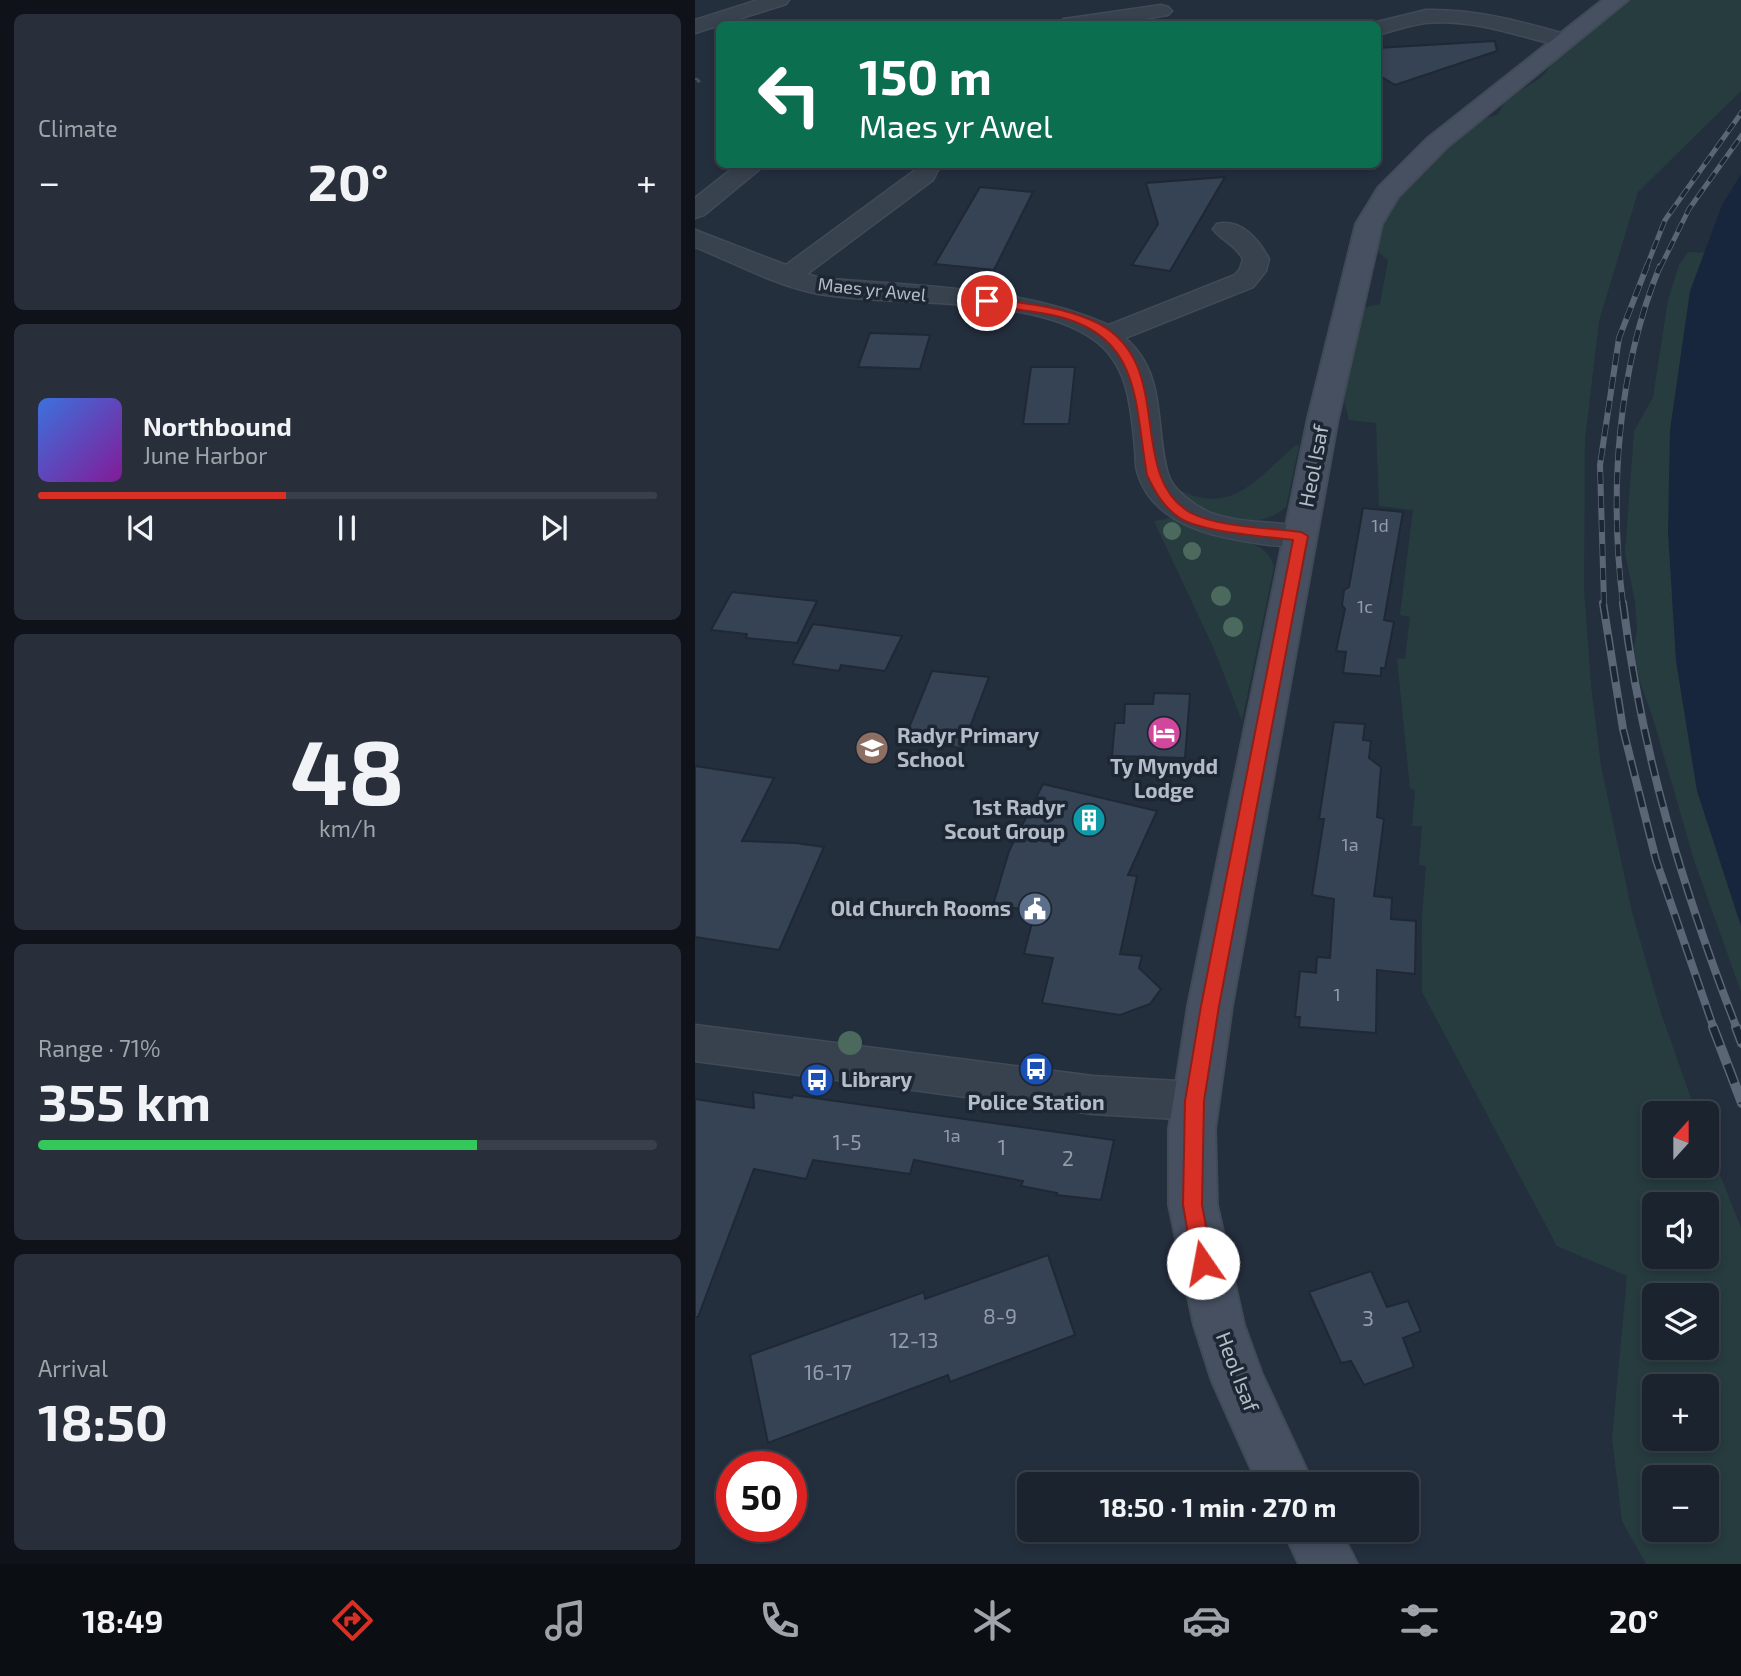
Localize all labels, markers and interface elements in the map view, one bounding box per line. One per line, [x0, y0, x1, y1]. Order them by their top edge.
text: 150 m [859, 46, 992, 105]
icon: left [744, 49, 835, 140]
text: Maes yr Awel [859, 106, 1052, 144]
text: Climate [38, 114, 118, 142]
text: 20° [308, 149, 389, 211]
text: − [38, 158, 60, 204]
text: + [636, 158, 657, 204]
pin [957, 271, 1017, 331]
street label: Maes yr Awel [817, 272, 928, 306]
icon: arrive [968, 282, 1006, 320]
text: Northbound [143, 410, 292, 441]
street label: Heol Isaf [1292, 421, 1333, 509]
text: June Harbor [143, 441, 267, 469]
icon: previous [122, 509, 160, 547]
icon: pause [328, 509, 366, 547]
icon: next [535, 509, 573, 547]
house number: 1d [1371, 514, 1389, 536]
house number: 1c [1357, 595, 1373, 617]
text: 48 [290, 714, 405, 823]
hotel icon: Ty Mynydd Lodge [1145, 714, 1183, 752]
place label: Radyr Primary School [897, 722, 1039, 771]
school or university icon: Radyr Primary School [853, 729, 891, 767]
place label: Ty Mynydd Lodge [1110, 753, 1218, 802]
place label: 1st Radyr Scout Group [944, 794, 1065, 843]
building icon: 1st Radyr Scout Group [1070, 801, 1108, 839]
text: km/h [319, 814, 376, 842]
house number: 1a [1341, 833, 1359, 855]
public building icon: Old Church Rooms [1016, 890, 1054, 928]
place label: Old Church Rooms [831, 895, 1011, 920]
house number: 1 [1333, 983, 1341, 1005]
text: Range · 71% [38, 1034, 160, 1062]
bus stop icon: Police Station [1017, 1050, 1055, 1088]
bus stop icon: Library [798, 1061, 836, 1099]
place label: Library [841, 1066, 912, 1092]
text: 355 km [38, 1069, 211, 1131]
place label: Police Station [967, 1089, 1105, 1114]
north arrow [1642, 1101, 1719, 1178]
map controls [1642, 1101, 1719, 1542]
house number: 1a [943, 1124, 961, 1146]
house number: 1-5 [832, 1129, 862, 1154]
house number: 1 [998, 1134, 1006, 1159]
house number: 2 [1062, 1145, 1074, 1170]
button: sound [1642, 1192, 1719, 1269]
position arrow [1166, 1226, 1240, 1300]
button: layers [1642, 1283, 1719, 1360]
house number: 8-9 [983, 1303, 1017, 1328]
house number: 3 [1362, 1305, 1374, 1330]
house number: 12-13 [890, 1327, 938, 1352]
street label: Heol Isaf [1212, 1328, 1265, 1416]
text: Arrival [38, 1354, 108, 1382]
house number: 16-17 [804, 1359, 852, 1384]
button: + [1642, 1374, 1719, 1451]
text: 18:50 [38, 1389, 168, 1451]
speed limit sign: 50 [716, 1451, 807, 1542]
button: − [1642, 1465, 1719, 1542]
text: 18:50 · 1 min · 270 m [1100, 1491, 1336, 1522]
icon: directions [328, 1596, 377, 1645]
icon: music [541, 1596, 590, 1645]
icon: phone [755, 1596, 804, 1645]
icon: climate [968, 1596, 1017, 1645]
icon: car [1182, 1596, 1231, 1645]
icon: filters [1395, 1596, 1444, 1645]
text: 18:49 [82, 1601, 163, 1639]
text: 20° [1609, 1601, 1659, 1639]

